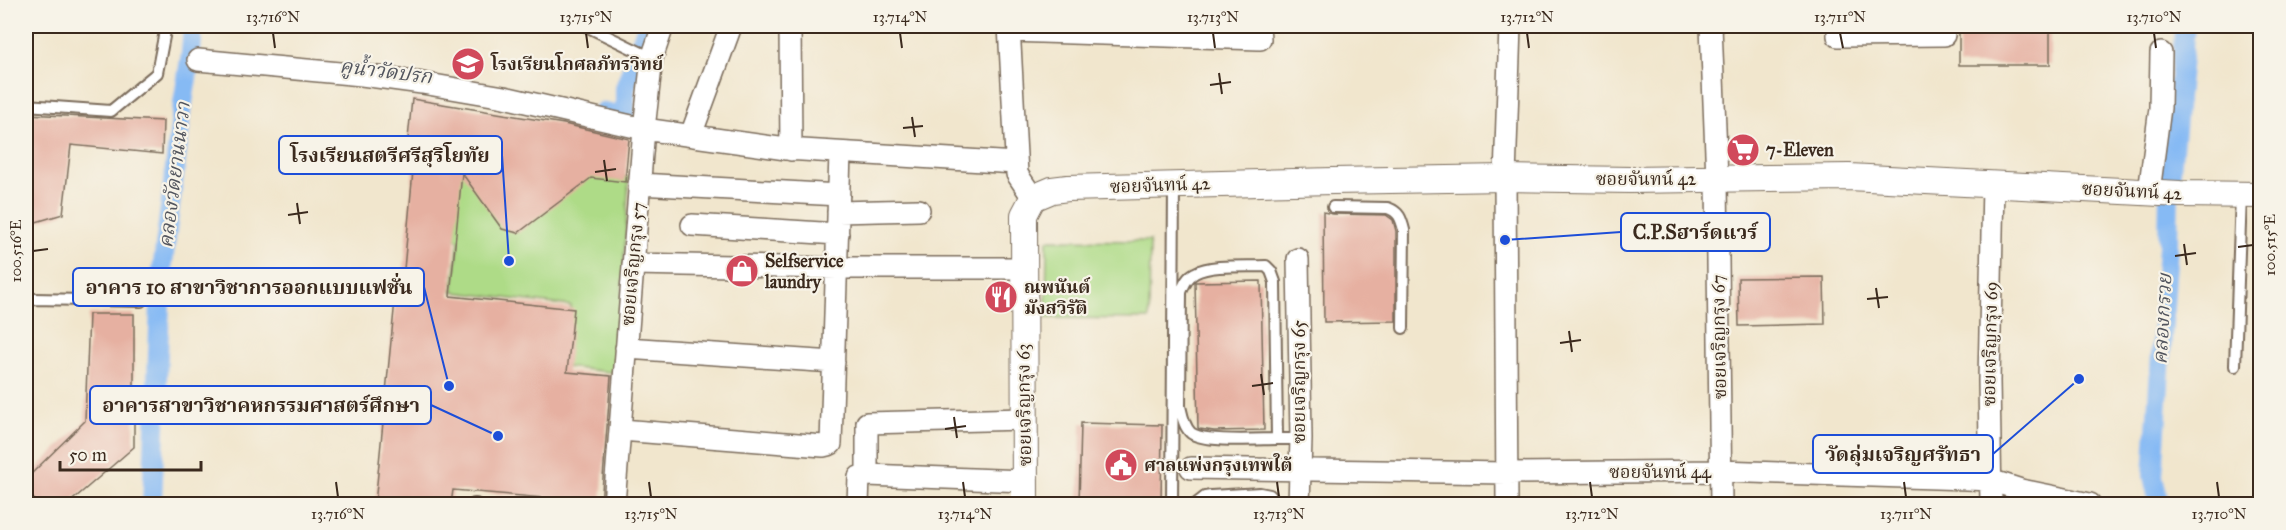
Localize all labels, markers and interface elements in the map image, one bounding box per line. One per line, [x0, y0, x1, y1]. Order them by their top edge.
text: 13.716°N [246, 8, 300, 26]
text: 13.715°N [559, 8, 613, 26]
text: 13.714°N [873, 8, 928, 26]
text: 13.713°N [1187, 8, 1239, 26]
text: 13.712°N [1500, 8, 1554, 26]
text: 13.711°N [1814, 8, 1866, 26]
text: 13.710°N [2127, 8, 2182, 26]
school or university icon: โรงเรียนโกศลภัทรวิทย์ [450, 46, 486, 82]
water label: คูน้ำวัดปรก [338, 50, 435, 90]
place label: โรงเรียนโกศลภัทรวิทย์ [490, 52, 664, 75]
water label: คลองวัดยานนาวา [153, 100, 195, 249]
supermarket icon: 7-Eleven [1725, 132, 1761, 168]
callout: โรงเรียนสตรีศรีสุริโยทัย [279, 136, 502, 174]
place label: 7-Eleven [1766, 139, 1834, 161]
text: โรงเรียนสตรีศรีสุริโยทัย [289, 142, 490, 168]
street label: ซอยจันทน์ 42 [1596, 168, 1696, 190]
street label: ซอยจันทน์ 42 [1109, 172, 1211, 198]
street label: ซอยจันทน์ 42 [2081, 177, 2183, 205]
street label: ซอยเจริญกรุง 57 [617, 201, 650, 327]
callout: C.P.Sฮาร์ดแวร์ [1621, 213, 1770, 251]
text: 100.515°E [2261, 214, 2279, 276]
text: 100.516°E [7, 219, 25, 282]
text: C.P.Sฮาร์ดแวร์ [1633, 220, 1759, 244]
place label: Selfservice laundry [764, 250, 844, 294]
shop icon: Selfservice laundry [724, 253, 760, 289]
callout: อาคาร 10 สาขาวิชาการออกแบบแฟชั่น [73, 268, 424, 306]
text: อาคาร 10 สาขาวิชาการออกแบบแฟชั่น [85, 272, 413, 299]
water label: คลองกรวย [2148, 272, 2176, 365]
street label: ซอยเจริญกรุง 67 [1707, 274, 1732, 400]
place label: ณพนันต์ มังสวิรัติ [1024, 276, 1091, 319]
restaurant icon: ณพนันต์ มังสวิรัติ [983, 279, 1019, 315]
street label: ซอยเจริญกรุง 69 [1978, 281, 2003, 407]
street label: ซอยเจริญกรุง 65 [1288, 320, 1311, 444]
street label: ซอยเจริญกรุง 63 [1012, 344, 1037, 466]
callout: อาคารสาขาวิชาคหกรรมศาสตร์ศึกษา [90, 386, 431, 424]
text: อาคารสาขาวิชาคหกรรมศาสตร์ศึกษา [102, 393, 420, 417]
scale bar [60, 434, 201, 472]
callout: วัดลุ่มเจริญศรัทธา [1813, 435, 1993, 473]
text: วัดลุ่มเจริญศรัทธา [1825, 442, 1981, 467]
text: 50 m [69, 444, 107, 466]
public building icon: ศาลแพ่งกรุงเทพใต้ [1103, 447, 1139, 483]
place label: ศาลแพ่งกรุงเทพใต้ [1144, 453, 1292, 477]
street label: ซอยจันทน์ 44 [1609, 461, 1712, 483]
text: 13.716°N [311, 505, 365, 523]
text: 13.715°N [624, 505, 678, 523]
text: 13.714°N [938, 505, 993, 523]
text: 13.713°N [1253, 505, 1305, 523]
text: 13.712°N [1565, 505, 1619, 523]
text: 13.711°N [1880, 505, 1932, 523]
text: 13.710°N [2192, 505, 2247, 523]

